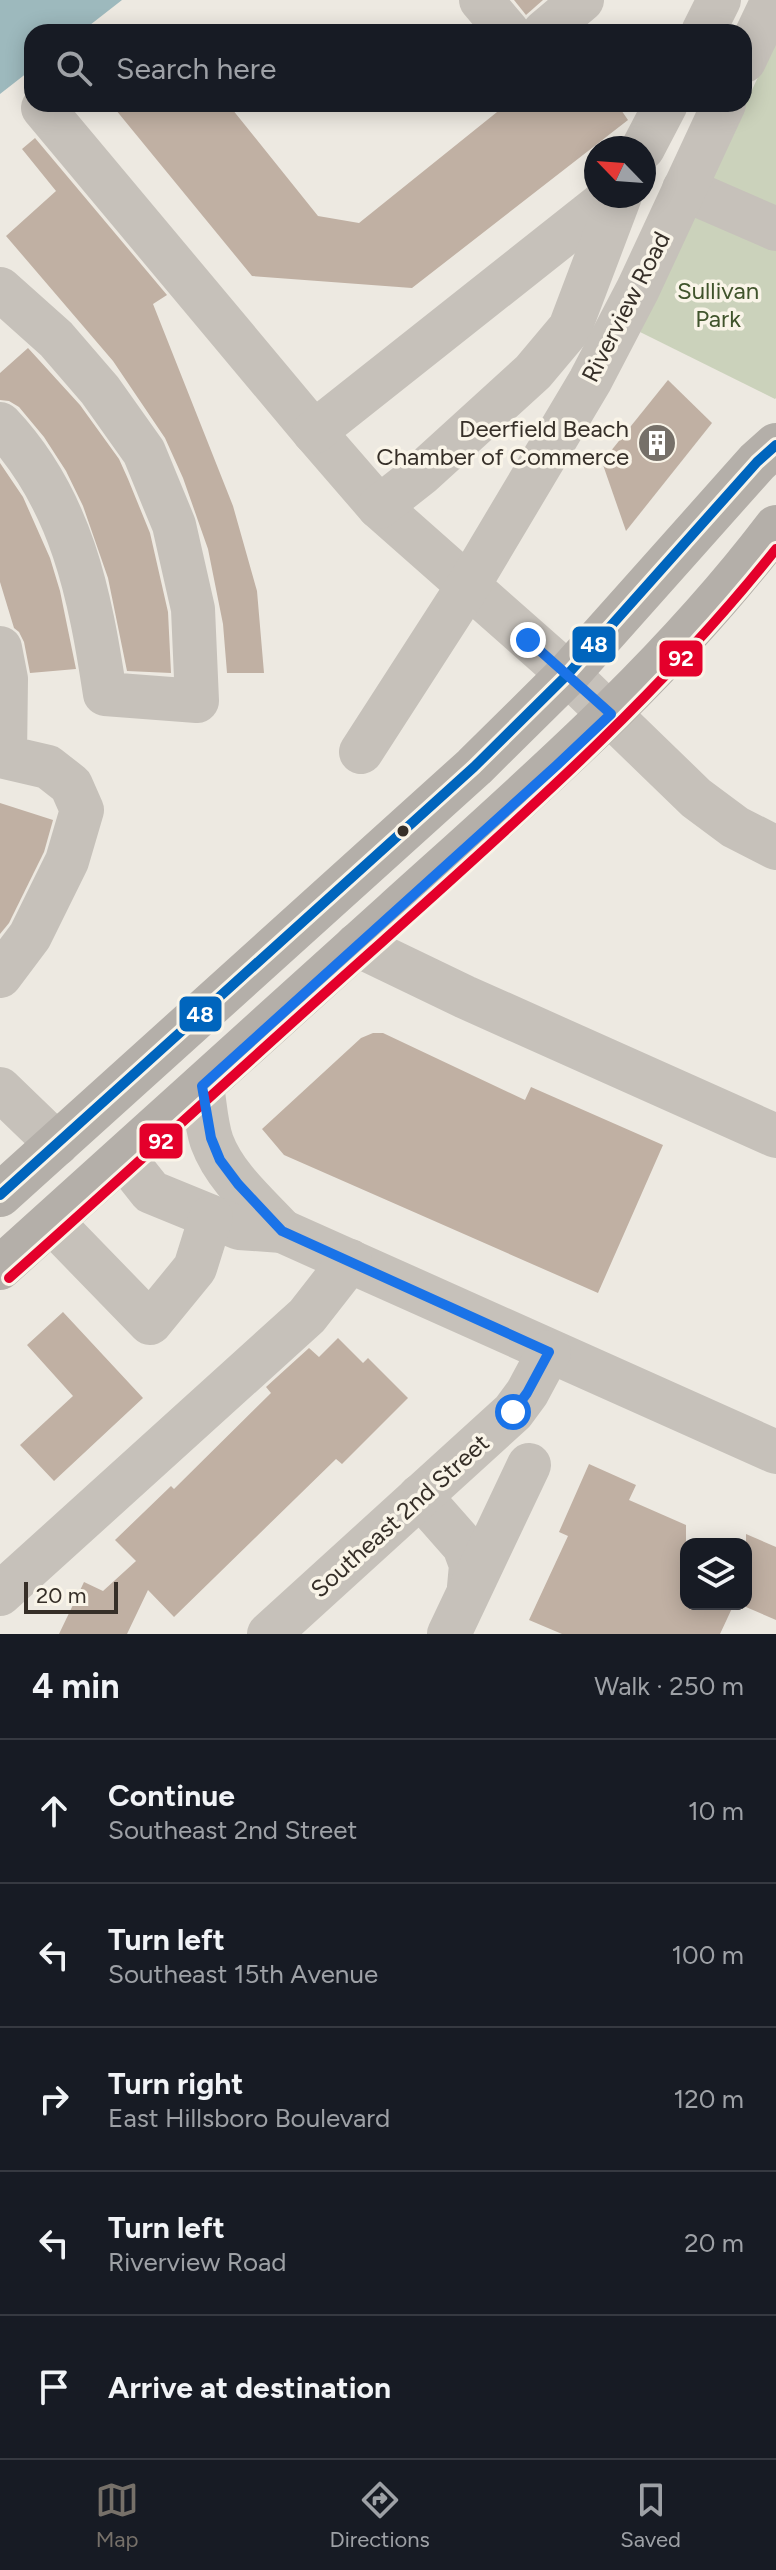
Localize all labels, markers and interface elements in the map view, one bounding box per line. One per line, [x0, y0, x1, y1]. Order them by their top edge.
search box [24, 24, 752, 112]
icon: search [52, 46, 96, 90]
text: Search here [116, 50, 276, 87]
north arrow [584, 136, 656, 208]
street label: Riverview Road [575, 227, 676, 387]
park label: Sullivan Park [677, 276, 759, 333]
place label: Deerfield Beach Chamber of Commerce [376, 414, 629, 471]
building icon: Deerfield Beach Chamber of Commerce [636, 422, 678, 464]
route end [510, 622, 546, 658]
line badge: 48 [571, 625, 617, 664]
text: 48 [580, 631, 608, 658]
line badge: 92 [658, 639, 704, 678]
text: 92 [668, 645, 694, 672]
unlabelled marker [395, 823, 411, 839]
line badge: 48 [178, 995, 223, 1033]
text: 48 [186, 1001, 214, 1028]
line badge: 92 [138, 1122, 184, 1160]
text: 92 [148, 1128, 174, 1155]
route start [495, 1394, 531, 1430]
street label: Southeast 2nd Street [304, 1428, 495, 1603]
map controls [680, 1538, 752, 1610]
button: layers [680, 1538, 752, 1610]
scale bar [24, 1578, 118, 1614]
text: 20 m [36, 1582, 87, 1609]
text: 4 min [32, 1666, 119, 1707]
text: Walk · 250 m [594, 1670, 744, 1702]
text: Continue [108, 1777, 235, 1814]
icon: ahead [32, 1789, 76, 1833]
text: 10 m [688, 1795, 744, 1827]
text: Southeast 2nd Street [108, 1814, 357, 1846]
text: Turn left [108, 1921, 225, 1958]
icon: left [32, 1933, 76, 1977]
text: 100 m [671, 1939, 744, 1971]
text: Southeast 15th Avenue [108, 1958, 378, 1990]
text: Turn right [108, 2065, 243, 2102]
icon: right [32, 2077, 76, 2121]
text: 120 m [674, 2083, 744, 2115]
text: East Hillsboro Boulevard [108, 2102, 390, 2134]
text: Turn left [108, 2209, 225, 2246]
icon: left [32, 2221, 76, 2265]
text: 20 m [684, 2227, 744, 2259]
text: Riverview Road [108, 2246, 287, 2278]
icon: arrive [32, 2365, 76, 2409]
text: Arrive at destination [108, 2369, 391, 2406]
tab: Map [95, 2478, 139, 2553]
tab: Directions [330, 2478, 430, 2553]
tab: Saved [620, 2478, 681, 2553]

